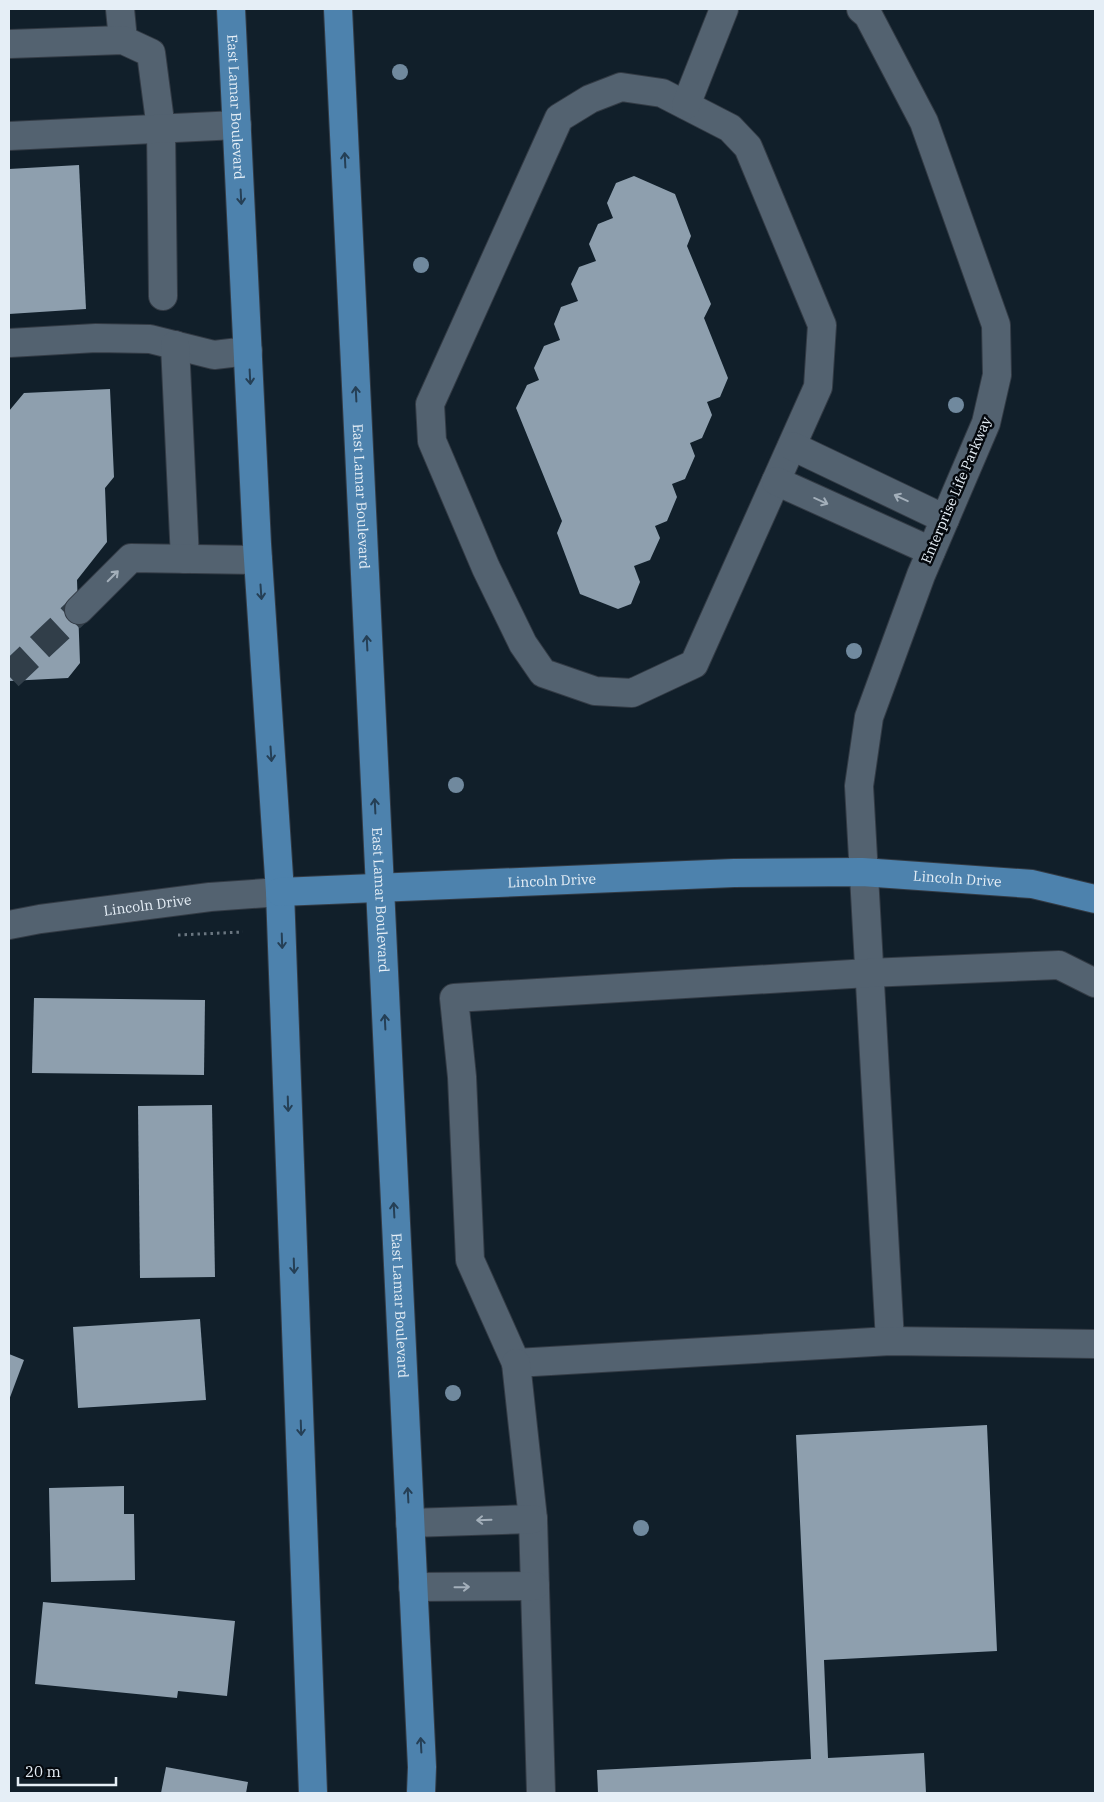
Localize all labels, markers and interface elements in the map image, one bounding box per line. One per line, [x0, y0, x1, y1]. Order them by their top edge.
street label: East Lamar Boulevard [223, 34, 248, 180]
one-way arrow [340, 153, 349, 169]
one-way arrow [236, 189, 245, 205]
one-way arrow [245, 369, 254, 385]
one-way arrow [351, 386, 360, 402]
street label: Enterprise Life Parkway [917, 413, 995, 566]
street label: East Lamar Boulevard [349, 423, 374, 570]
one-way arrow [894, 493, 909, 502]
one-way arrow [813, 497, 828, 507]
one-way arrow [107, 569, 119, 582]
one-way arrow [256, 584, 265, 600]
one-way arrow [363, 636, 372, 652]
one-way arrow [266, 746, 276, 762]
one-way arrow [370, 798, 380, 814]
street label: East Lamar Boulevard [368, 827, 393, 974]
street label: Lincoln Drive [913, 867, 1002, 891]
street label: Lincoln Drive [507, 870, 596, 891]
street label: Lincoln Drive [102, 890, 193, 920]
one-way arrow [277, 932, 287, 949]
one-way arrow [381, 1014, 390, 1030]
one-way arrow [284, 1095, 293, 1111]
one-way arrow [390, 1202, 399, 1218]
street label: East Lamar Boulevard [387, 1232, 412, 1379]
one-way arrow [290, 1258, 299, 1274]
one-way arrow [296, 1420, 305, 1436]
one-way arrow [404, 1487, 413, 1503]
one-way arrow [477, 1516, 493, 1525]
one-way arrow [453, 1582, 469, 1591]
one-way arrow [416, 1737, 425, 1753]
scale bar [18, 1754, 115, 1786]
text: 20 m [25, 1762, 61, 1781]

